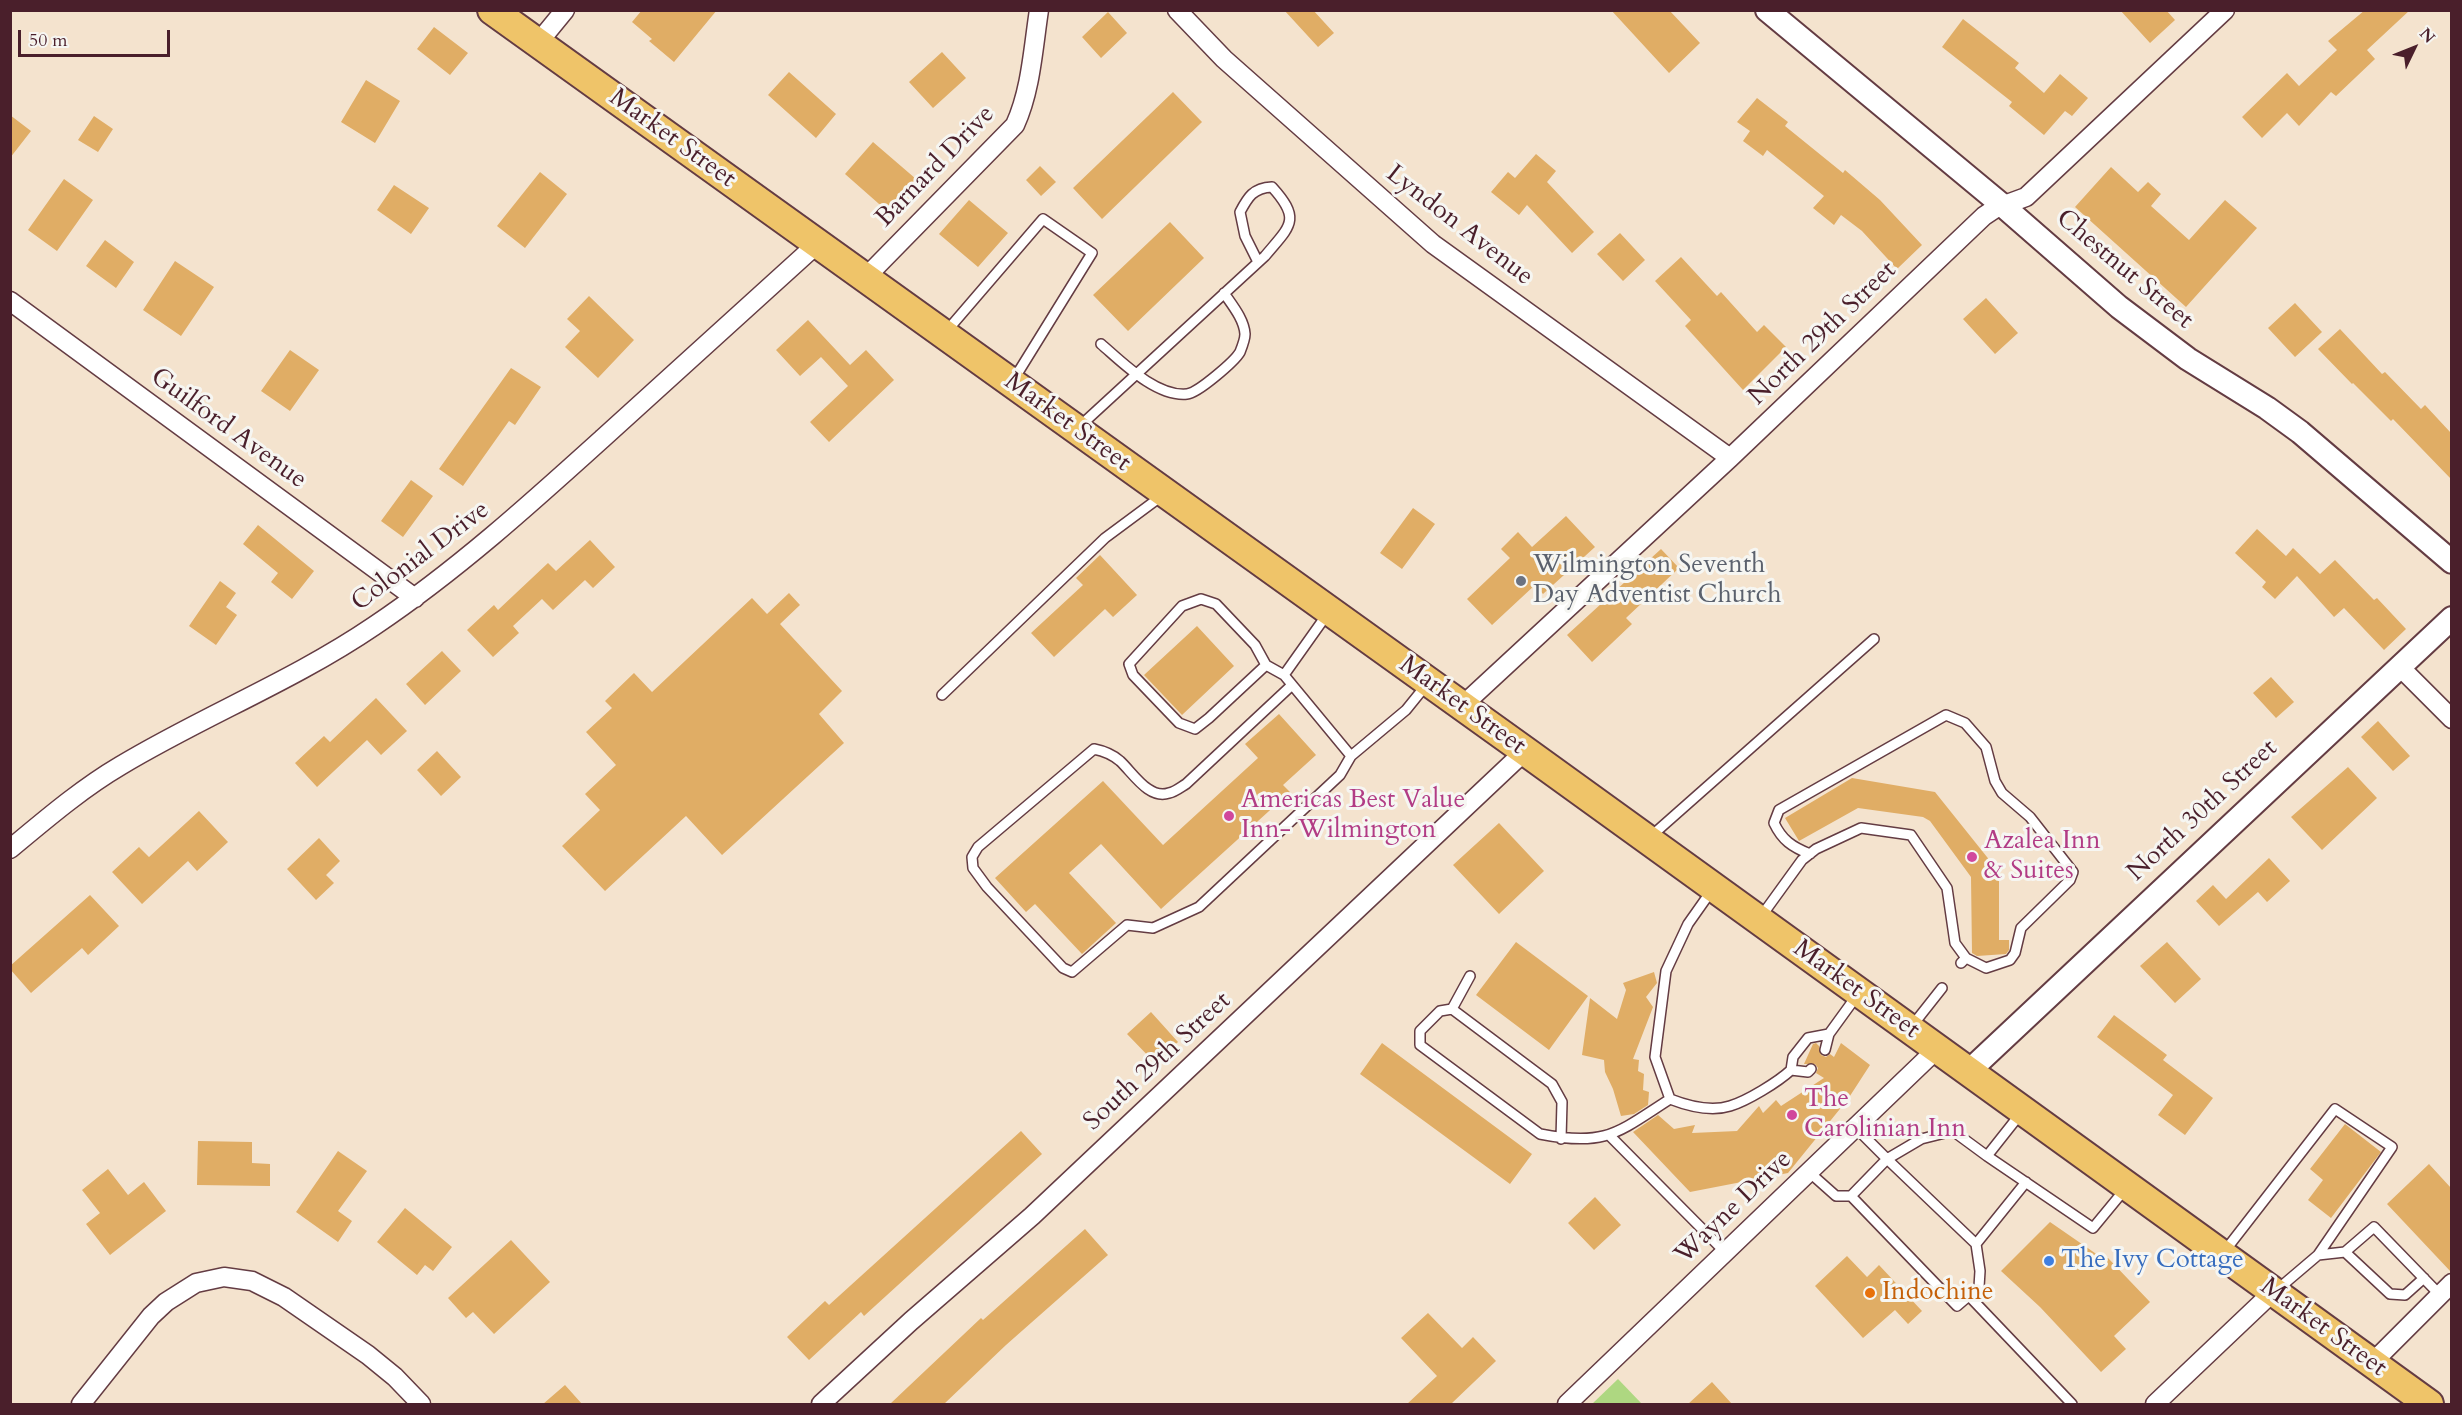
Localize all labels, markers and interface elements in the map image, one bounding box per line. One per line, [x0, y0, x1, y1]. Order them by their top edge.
scale bar [21, 18, 172, 56]
north arrow [2384, 18, 2444, 78]
text: N [2414, 23, 2440, 48]
text: 50 m [29, 28, 68, 53]
street label: Market Street [603, 83, 741, 195]
street label: Barnard Drive [870, 99, 1002, 235]
street label: Lyndon Avenue [1379, 159, 1539, 293]
street label: Chestnut Street [2049, 204, 2199, 336]
street label: North 29th Street [1742, 255, 1904, 413]
street label: Guilford Avenue [144, 362, 312, 496]
street label: Market Street [998, 367, 1136, 479]
street label: Colonial Drive [346, 495, 496, 619]
place label: Wilmington Seventh Day Adventist Church [1533, 550, 1782, 612]
marker: Wilmington Seventh Day Adventist Church [1514, 574, 1528, 588]
street label: Market Street [1393, 650, 1531, 762]
street label: North 30th Street [2121, 733, 2285, 889]
place label: Americas Best Value Inn- Wilmington [1241, 785, 1465, 846]
marker: Americas Best Value Inn- Wilmington [1222, 809, 1236, 823]
place label: Azalea Inn & Suites [1984, 826, 2100, 888]
marker: Azalea Inn & Suites [1965, 850, 1979, 864]
street label: Market Street [1787, 934, 1925, 1046]
street label: South 29th Street [1078, 986, 1238, 1138]
place label: The Carolinian Inn [1804, 1084, 1966, 1146]
marker: The Carolinian Inn [1785, 1108, 1799, 1122]
street label: Wayne Drive [1669, 1145, 1799, 1271]
place label: The Ivy Cottage [2061, 1245, 2244, 1277]
marker: The Ivy Cottage [2042, 1254, 2056, 1268]
street label: Market Street [2254, 1272, 2392, 1384]
place label: Indochine [1882, 1277, 1994, 1309]
marker: Indochine [1863, 1286, 1877, 1300]

